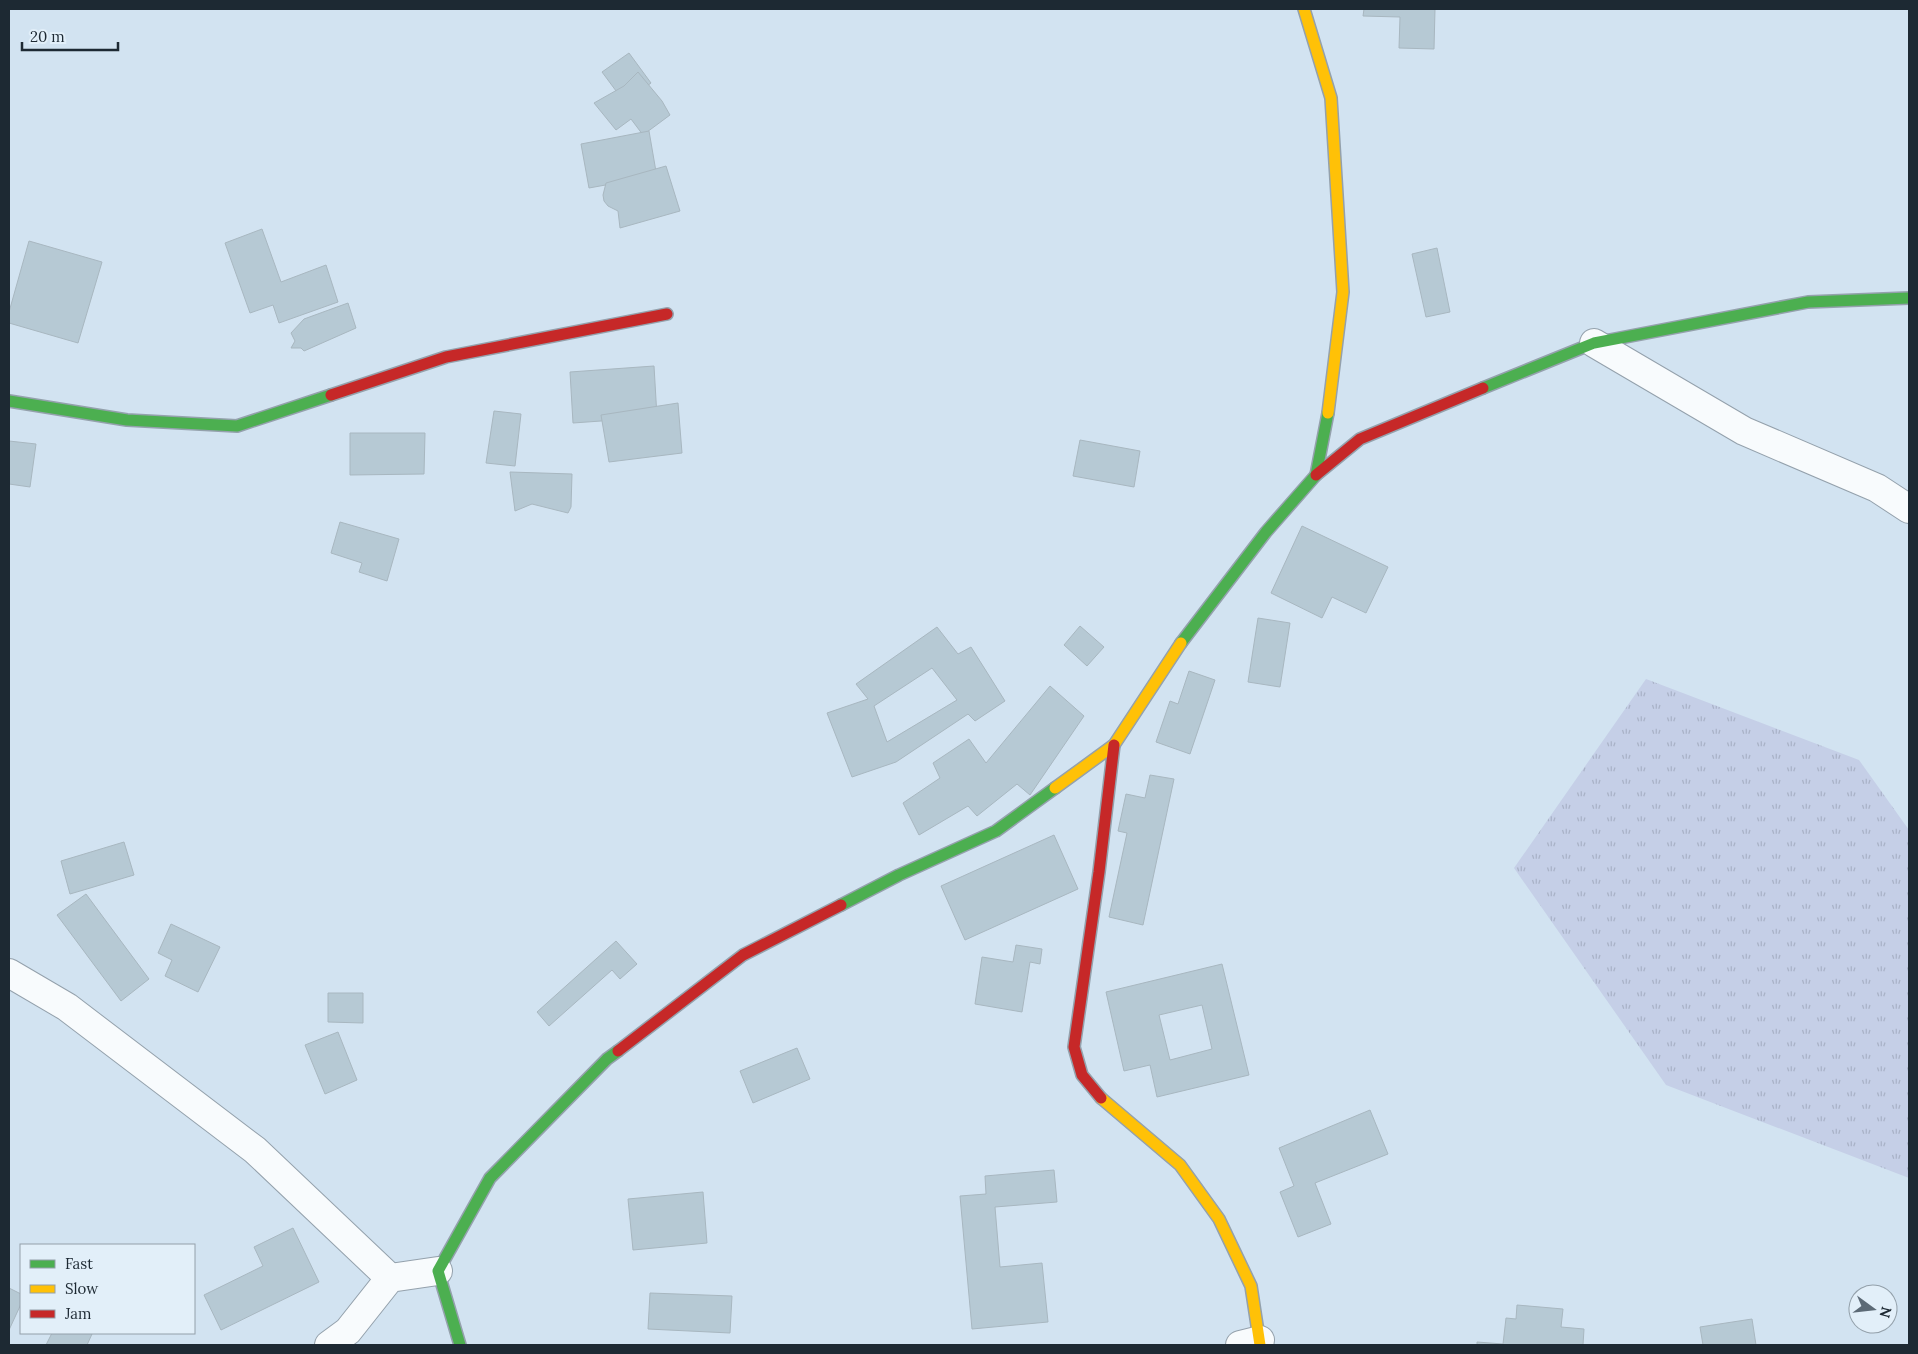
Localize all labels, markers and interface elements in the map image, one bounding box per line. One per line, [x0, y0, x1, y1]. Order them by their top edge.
scale bar [22, 20, 119, 52]
text: 20 m [30, 27, 65, 46]
legend [20, 1244, 195, 1334]
text: Fast [65, 1254, 93, 1273]
text: Slow [65, 1279, 98, 1298]
north arrow [1848, 1284, 1898, 1334]
text: Jam [64, 1304, 92, 1323]
text: N [1875, 1305, 1896, 1320]

